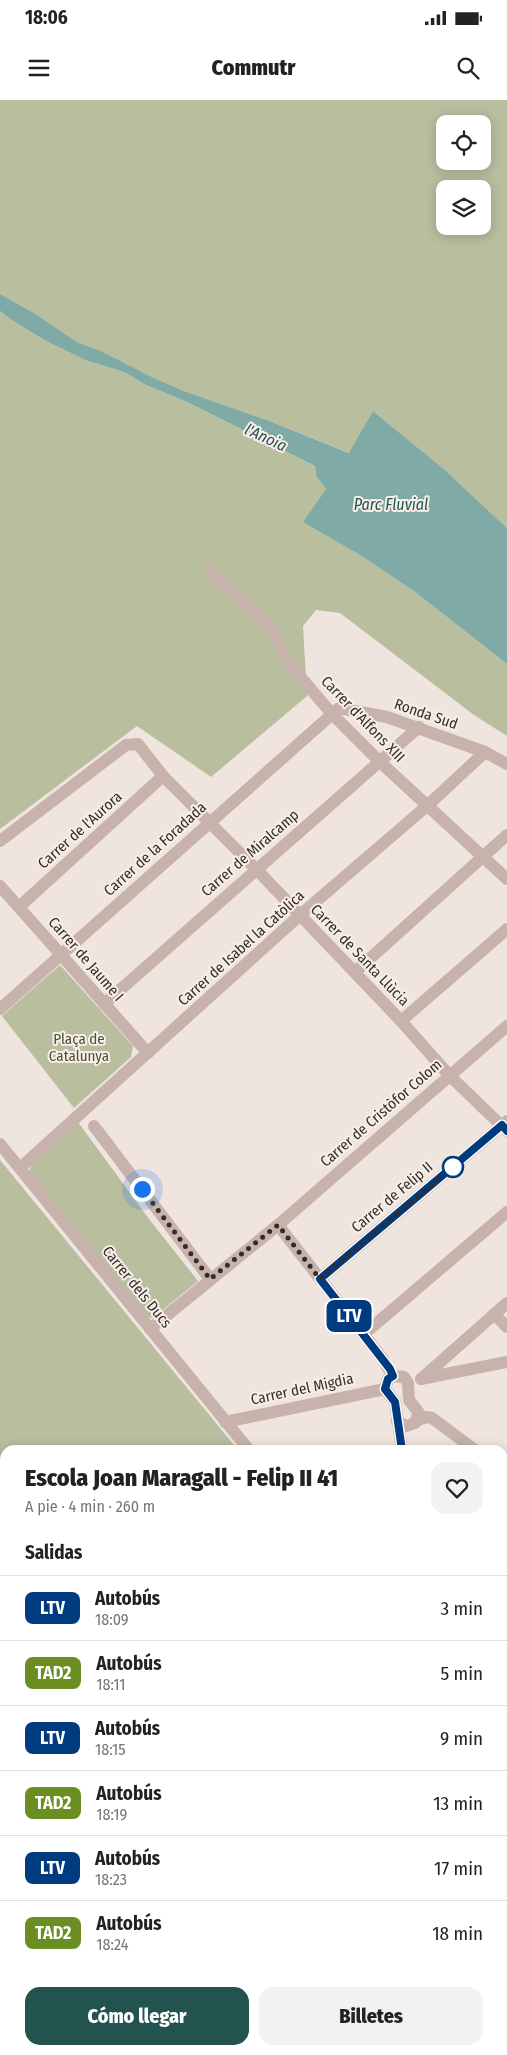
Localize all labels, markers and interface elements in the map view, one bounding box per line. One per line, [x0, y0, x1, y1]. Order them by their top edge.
text: 18:06 [25, 6, 68, 29]
icon: menu [25, 54, 53, 82]
text: Commutr [212, 54, 295, 81]
icon: search [454, 54, 482, 82]
map controls [436, 115, 491, 235]
button: locate [436, 115, 491, 170]
button: layers [436, 180, 491, 235]
water label: l'Anoia [242, 420, 290, 455]
water label: Parc Fluvial [354, 495, 428, 514]
street label: Carrer d'Alfons XIII [317, 672, 409, 766]
street label: Ronda Sud [392, 695, 460, 733]
street label: Carrer de l'Aurora [34, 788, 126, 872]
street label: Carrer de la Foradada [100, 798, 210, 900]
street label: Carrer de Miralcamp [198, 806, 303, 900]
street label: Carrer de Isabel la Catòlica [174, 886, 308, 1010]
street label: Carrer de Santa Llùcia [307, 900, 413, 1010]
street label: Carrer de Jaume I [45, 913, 127, 1005]
park label: Plaça de Catalunya [49, 1030, 109, 1065]
street label: Carrer de Cristòfor Colom [317, 1055, 445, 1171]
unlabelled marker [442, 1156, 464, 1178]
street label: Carrer de Felip II [348, 1158, 436, 1236]
your location [130, 1177, 155, 1202]
street label: Carrer dels Ducs [99, 1243, 175, 1331]
line badge: LTV [320, 1300, 378, 1332]
text: LTV [337, 1305, 361, 1327]
street label: Carrer del Migdia [249, 1369, 355, 1409]
button: heart [431, 1462, 483, 1514]
text: Escola Joan Maragall - Felip II 41 [25, 1464, 338, 1492]
text: A pie · 4 min · 260 m [25, 1497, 155, 1516]
text: Salidas [25, 1541, 82, 1564]
text: Autobús [95, 1587, 160, 1610]
text: LTV [40, 1597, 65, 1619]
text: 3 min [441, 1597, 483, 1620]
text: 18:09 [95, 1610, 129, 1629]
text: Autobús [96, 1652, 161, 1675]
text: TAD2 [35, 1662, 71, 1684]
text: 5 min [440, 1662, 483, 1685]
text: 18:11 [96, 1675, 126, 1694]
text: Autobús [95, 1717, 160, 1740]
text: LTV [40, 1727, 65, 1749]
text: 9 min [440, 1727, 483, 1750]
text: 18:15 [95, 1740, 126, 1759]
text: Autobús [96, 1782, 161, 1805]
text: TAD2 [35, 1792, 71, 1814]
text: 13 min [433, 1792, 483, 1815]
text: 18:19 [96, 1805, 127, 1824]
text: Autobús [95, 1847, 160, 1870]
text: LTV [40, 1857, 65, 1879]
text: 17 min [434, 1857, 483, 1880]
text: 18:23 [95, 1870, 127, 1889]
text: Autobús [96, 1912, 161, 1935]
text: TAD2 [35, 1922, 71, 1944]
text: 18 min [432, 1922, 483, 1945]
text: 18:24 [96, 1935, 128, 1954]
button: Cómo llegar [25, 1987, 249, 2045]
button: Billetes [259, 1987, 483, 2045]

